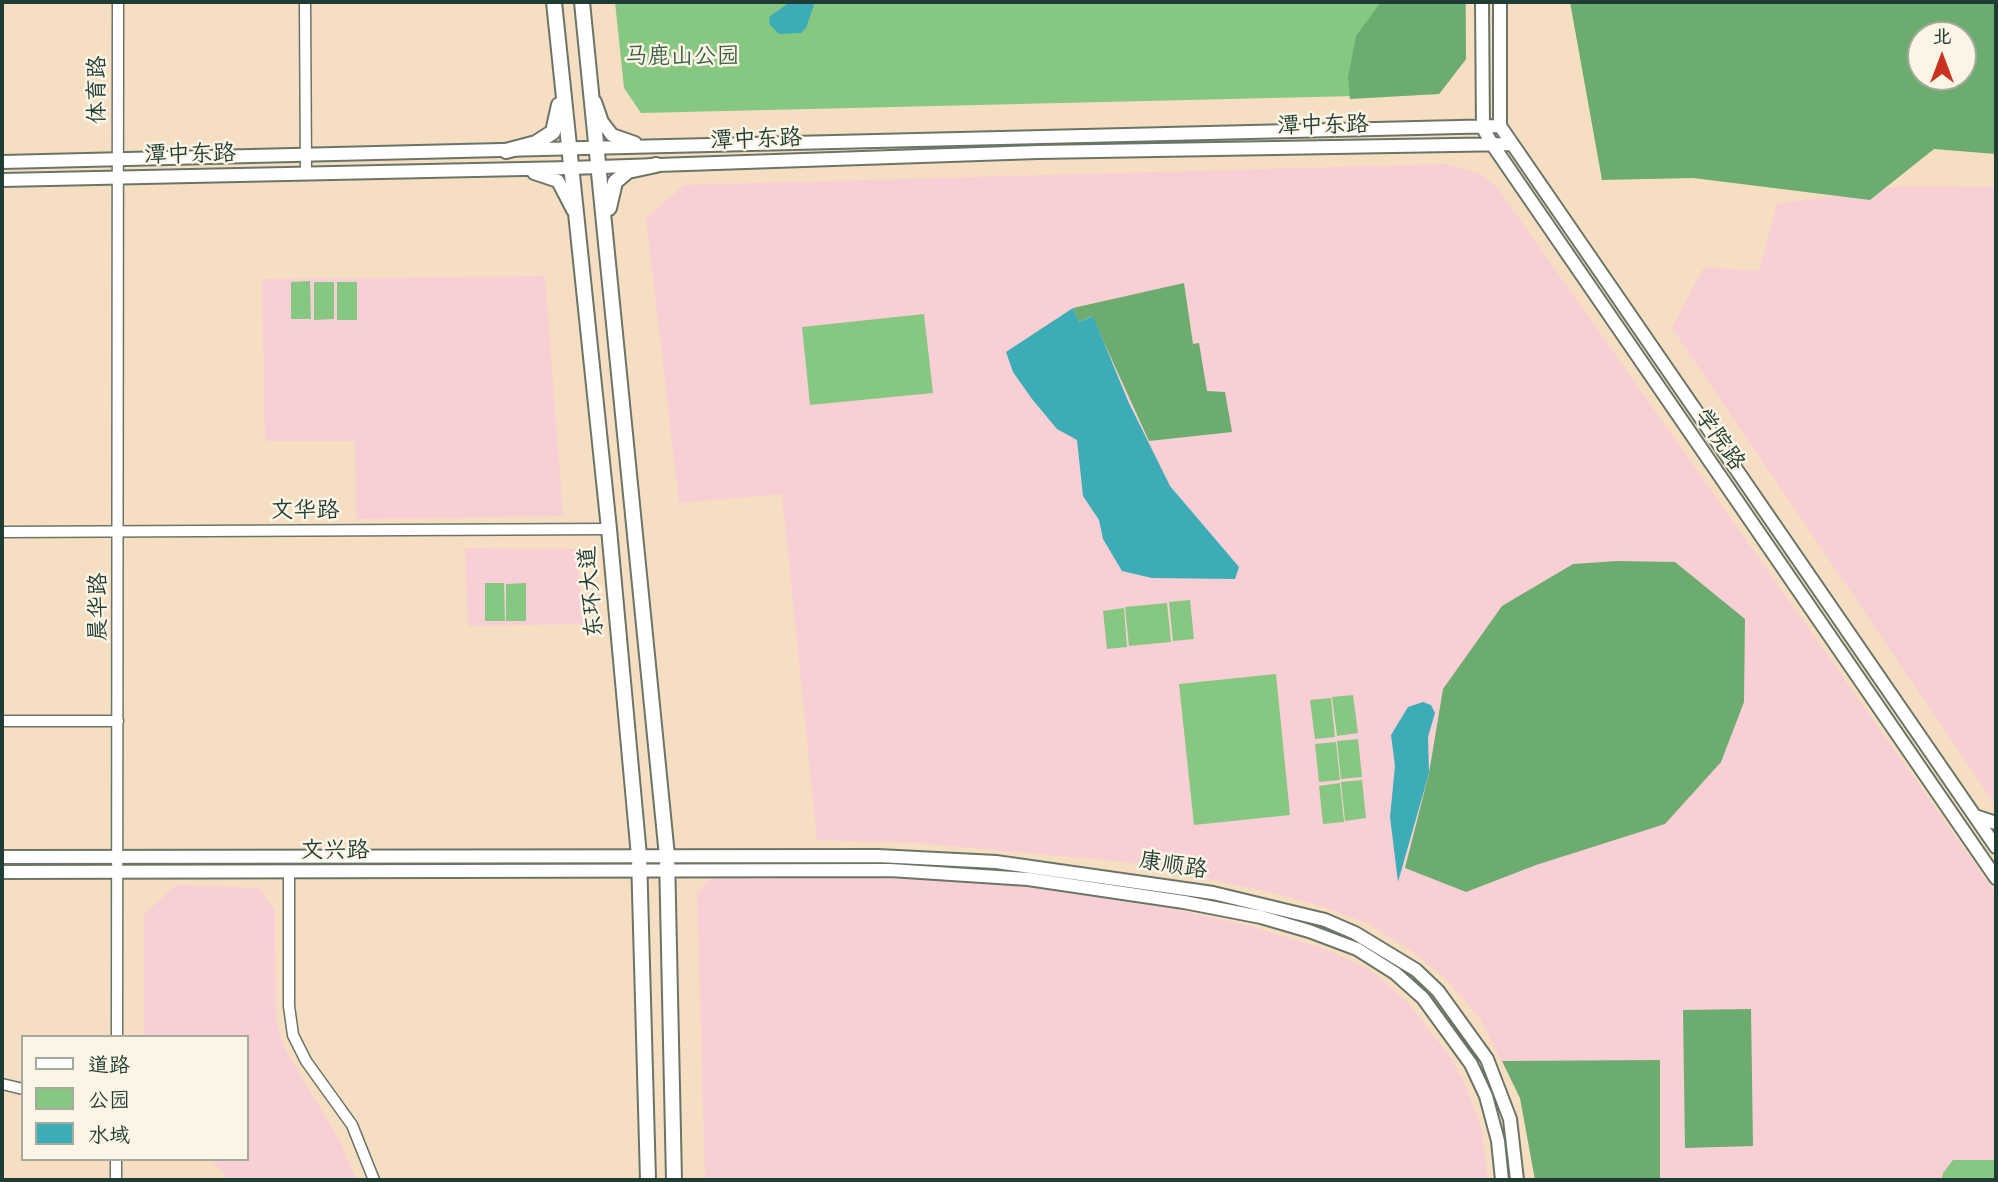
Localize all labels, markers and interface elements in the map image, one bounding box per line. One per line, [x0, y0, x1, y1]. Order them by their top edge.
north arrow [1907, 21, 1977, 91]
text: 北 [1932, 25, 1952, 48]
park label: 马鹿山公园 [625, 43, 739, 71]
street label: 体育路 [84, 56, 112, 124]
street label: 潭中东路 [1277, 111, 1369, 141]
street label: 潭中东路 [710, 125, 802, 155]
street label: 潭中东路 [144, 140, 236, 170]
street label: 学院路 [1688, 404, 1750, 476]
street label: 文华路 [271, 497, 339, 525]
street label: 东环大道 [574, 545, 610, 639]
street label: 晨华路 [85, 573, 113, 641]
street label: 文兴路 [301, 837, 369, 865]
street label: 康顺路 [1137, 847, 1209, 885]
legend [21, 1035, 248, 1161]
text: 道路 [88, 1052, 130, 1077]
text: 公园 [88, 1087, 130, 1112]
text: 水域 [88, 1122, 130, 1147]

